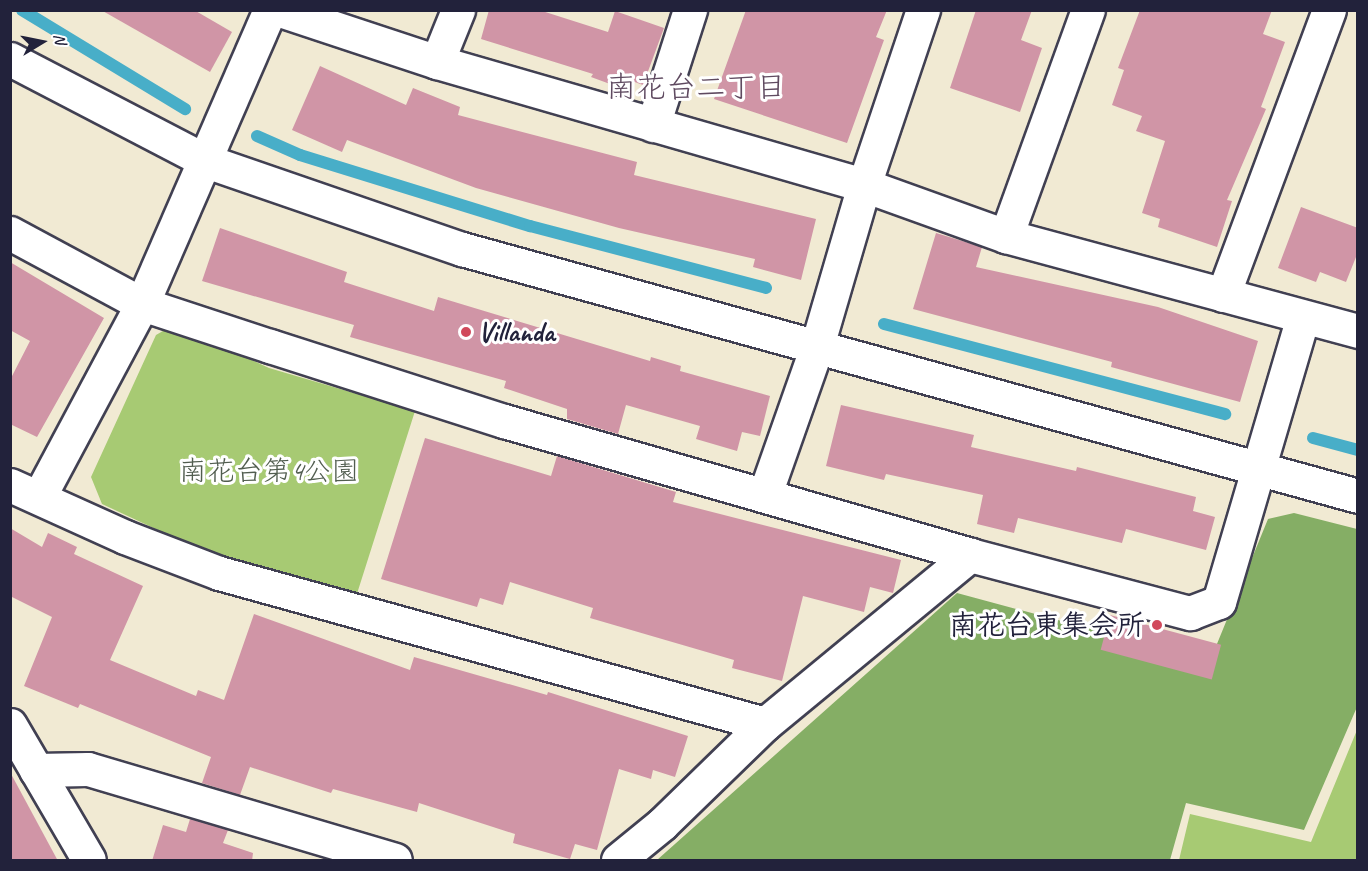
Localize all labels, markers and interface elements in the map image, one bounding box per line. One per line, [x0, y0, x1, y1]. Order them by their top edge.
north arrow [12, 12, 72, 72]
text: N [49, 32, 70, 45]
district label: 南花台二丁目 [606, 69, 786, 105]
place label: Villanda [478, 315, 554, 349]
marker: Villanda [459, 325, 473, 339]
park label: 南花台第4公園 [179, 454, 359, 488]
place label: 南花台東集会所 [949, 608, 1145, 642]
marker: 南花台東集会所 [1150, 618, 1164, 632]

